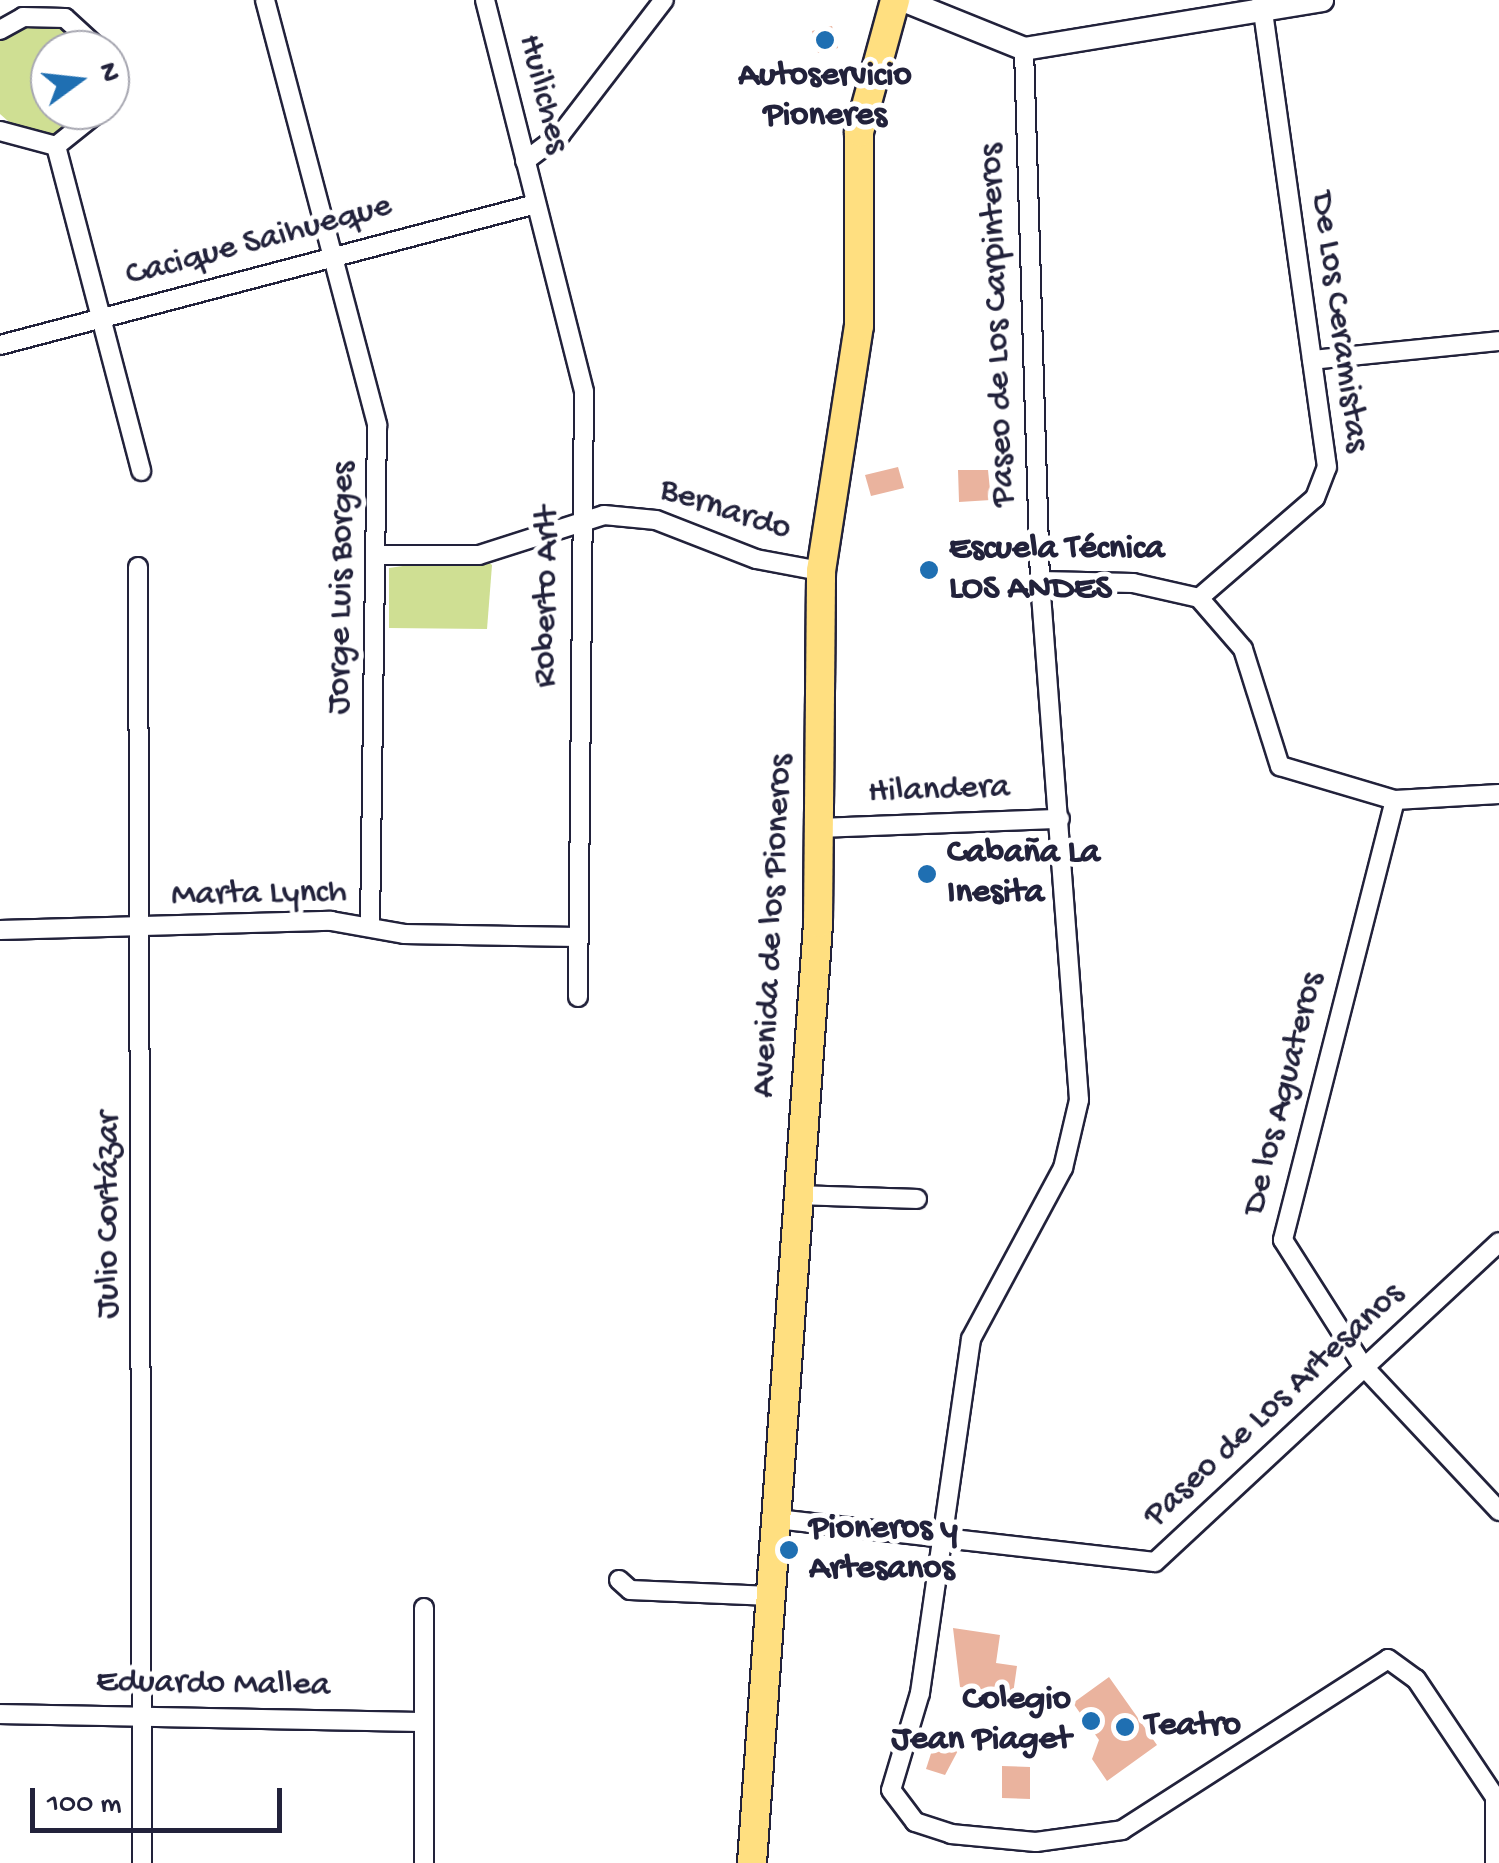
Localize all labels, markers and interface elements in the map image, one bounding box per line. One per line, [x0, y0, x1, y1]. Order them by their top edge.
marker: Autoservicio Pioneres [814, 29, 836, 51]
north arrow [30, 30, 130, 130]
street label: Huiliches [507, 30, 577, 158]
place label: Autoservicio Pioneres [738, 56, 912, 138]
text: N [89, 60, 126, 86]
street label: Paseo de Los Carpinteros [972, 143, 1026, 507]
street label: Cacique Saihueque [121, 186, 397, 298]
street label: De Los Ceramistas [1299, 189, 1377, 455]
street label: Jorge Luis Borges [320, 461, 366, 715]
street label: Bernardo [654, 470, 796, 552]
street label: Roberto Arlt [525, 506, 571, 688]
place label: Escuela Técnica LOS ANDES [949, 529, 1164, 611]
marker: Escuela Técnica LOS ANDES [918, 559, 940, 581]
street label: Avenida de los Pioneros [744, 753, 804, 1099]
street label: Hilandera [867, 768, 1011, 814]
place label: Cabaña La Inesita [947, 833, 1100, 915]
marker: Cabaña La Inesita [916, 863, 938, 885]
street label: Marta Lynch [171, 872, 347, 918]
street label: De los Aguateros [1235, 968, 1335, 1220]
street label: Julio Cortázar [89, 1111, 131, 1319]
street label: Paseo de Los Artesanos [1136, 1275, 1414, 1537]
place label: Pioneros y Artesanos [809, 1509, 958, 1591]
marker: Pioneros y Artesanos [778, 1539, 800, 1561]
street label: Eduardo Mallea [96, 1662, 330, 1708]
place label: Colegio Jean Piaget [891, 1680, 1071, 1762]
place label: Teatro [1145, 1706, 1241, 1748]
marker: Colegio Jean Piaget [1080, 1710, 1102, 1732]
marker: Teatro [1114, 1716, 1136, 1738]
scale bar [35, 1768, 288, 1830]
text: 100 m [47, 1788, 122, 1823]

